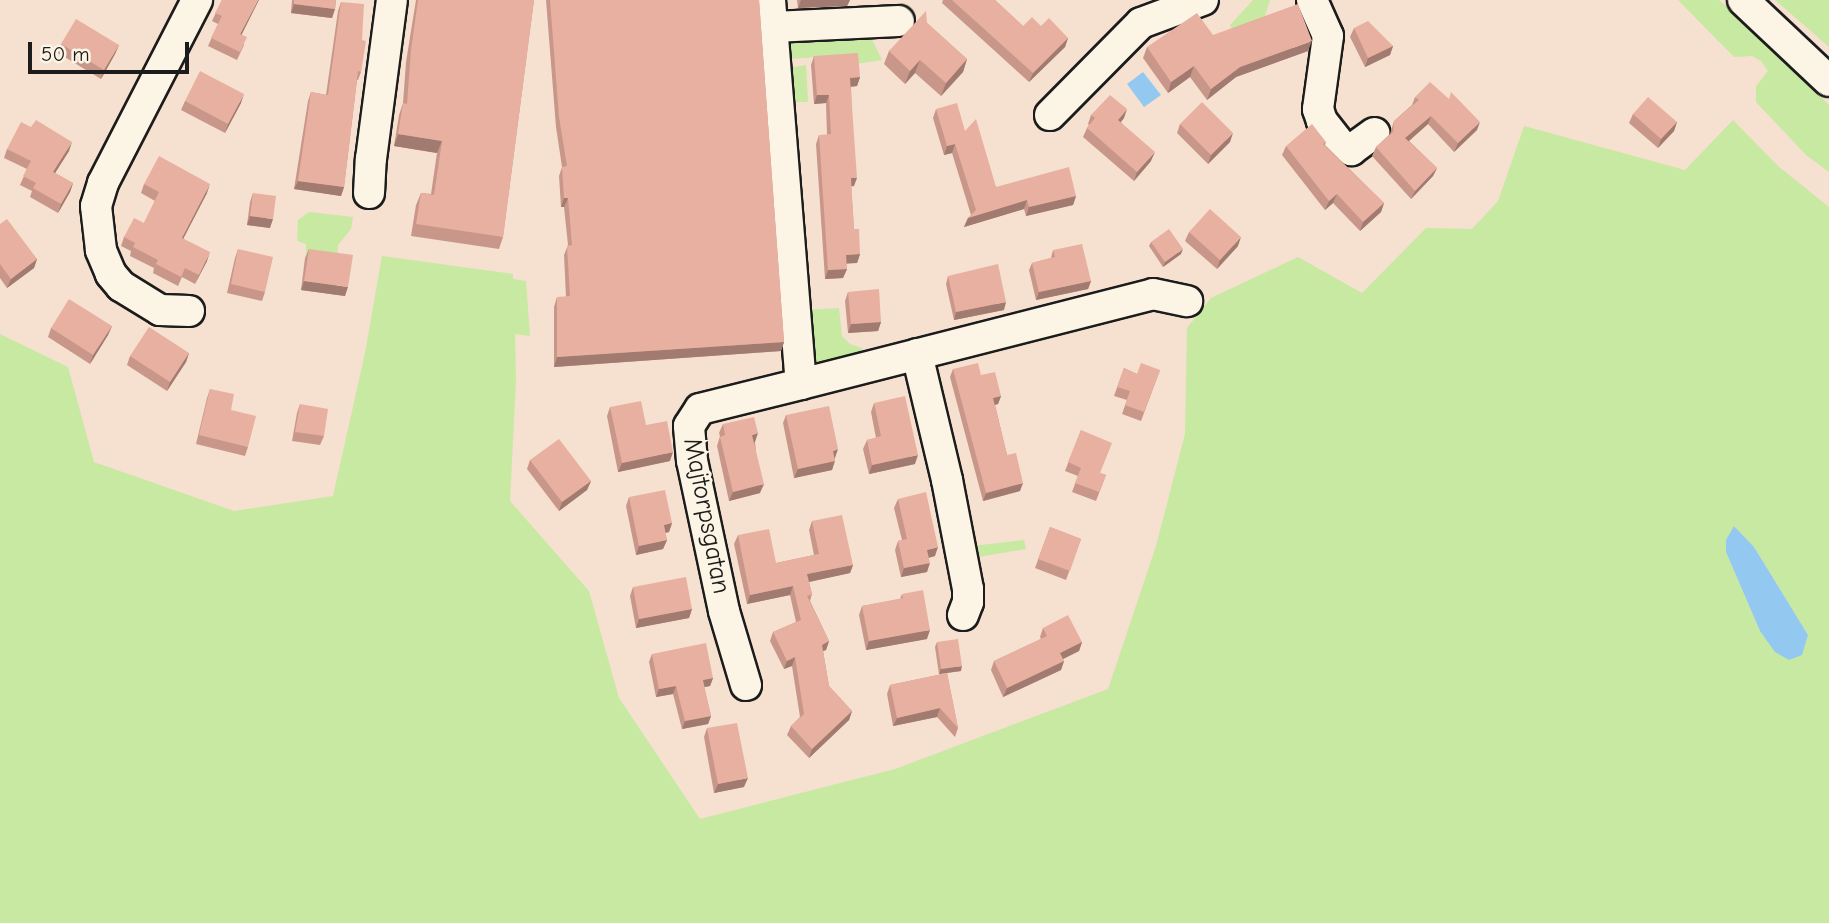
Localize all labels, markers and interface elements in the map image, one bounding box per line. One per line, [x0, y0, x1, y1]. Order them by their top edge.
scale bar [32, 28, 192, 72]
text: 50 m [41, 42, 90, 66]
street label: Majtorpsgatan [676, 435, 736, 597]

